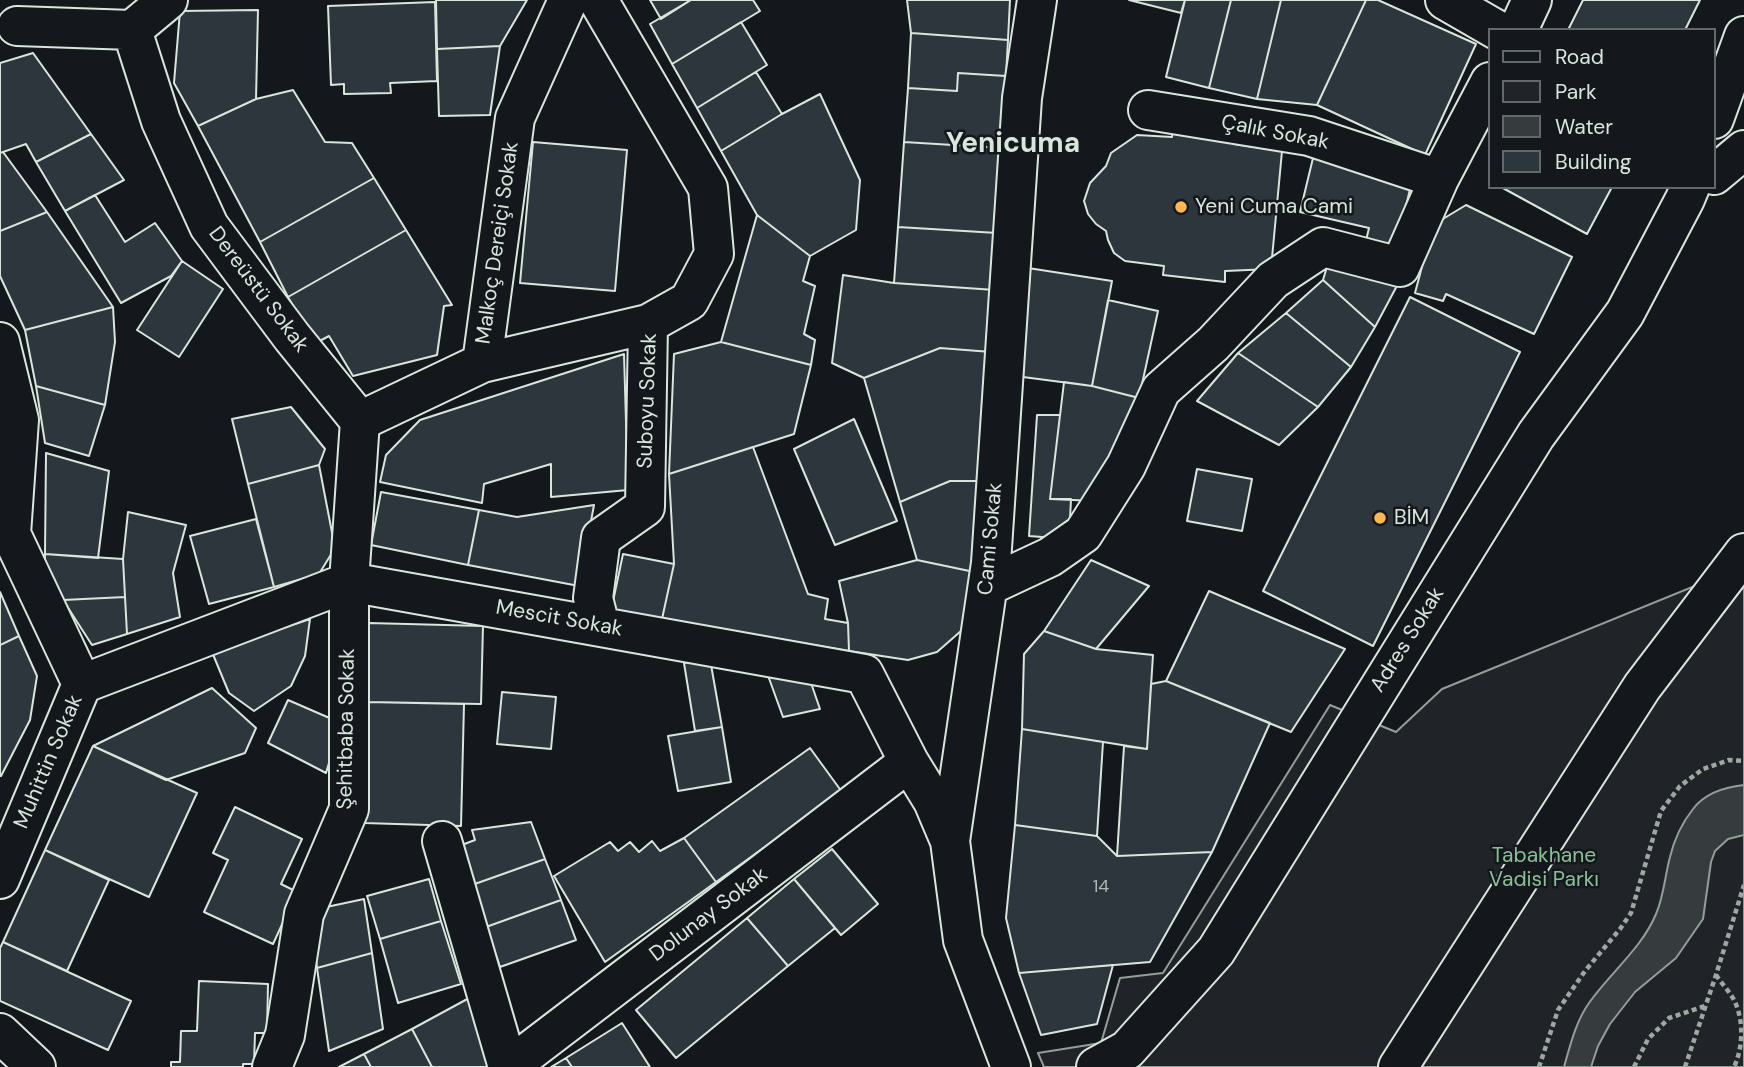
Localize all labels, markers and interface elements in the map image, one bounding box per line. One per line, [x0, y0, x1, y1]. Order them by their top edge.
legend [1488, 28, 1716, 189]
text: Road [1555, 43, 1604, 71]
text: Park [1555, 78, 1596, 106]
street label: Çalık Sokak [1219, 110, 1331, 156]
text: Water [1555, 113, 1613, 141]
district label: Yenicuma [946, 128, 1080, 162]
street label: Malkoç Dereiçi Sokak [471, 140, 525, 346]
text: Building [1555, 148, 1631, 176]
place label: Yeni Cuma Cami [1195, 194, 1353, 220]
marker: Yeni Cuma Cami [1173, 199, 1189, 215]
street label: Dereüstü Sokak [203, 222, 313, 358]
street label: Suboyu Sokak [633, 333, 663, 469]
street label: Cami Sokak [974, 482, 1008, 596]
place label: BİM [1394, 505, 1429, 531]
marker: BİM [1372, 510, 1388, 526]
street label: Adres Sokak [1366, 583, 1450, 697]
street label: Mescit Sokak [494, 595, 624, 643]
street label: Şehitbaba Sokak [333, 648, 361, 810]
street label: Muhittin Sokak [9, 691, 89, 833]
park label: Tabakhane Vadisi Parkı [1489, 843, 1599, 893]
street label: Dolunay Sokak [645, 862, 773, 968]
house number: 14 [1093, 876, 1109, 898]

